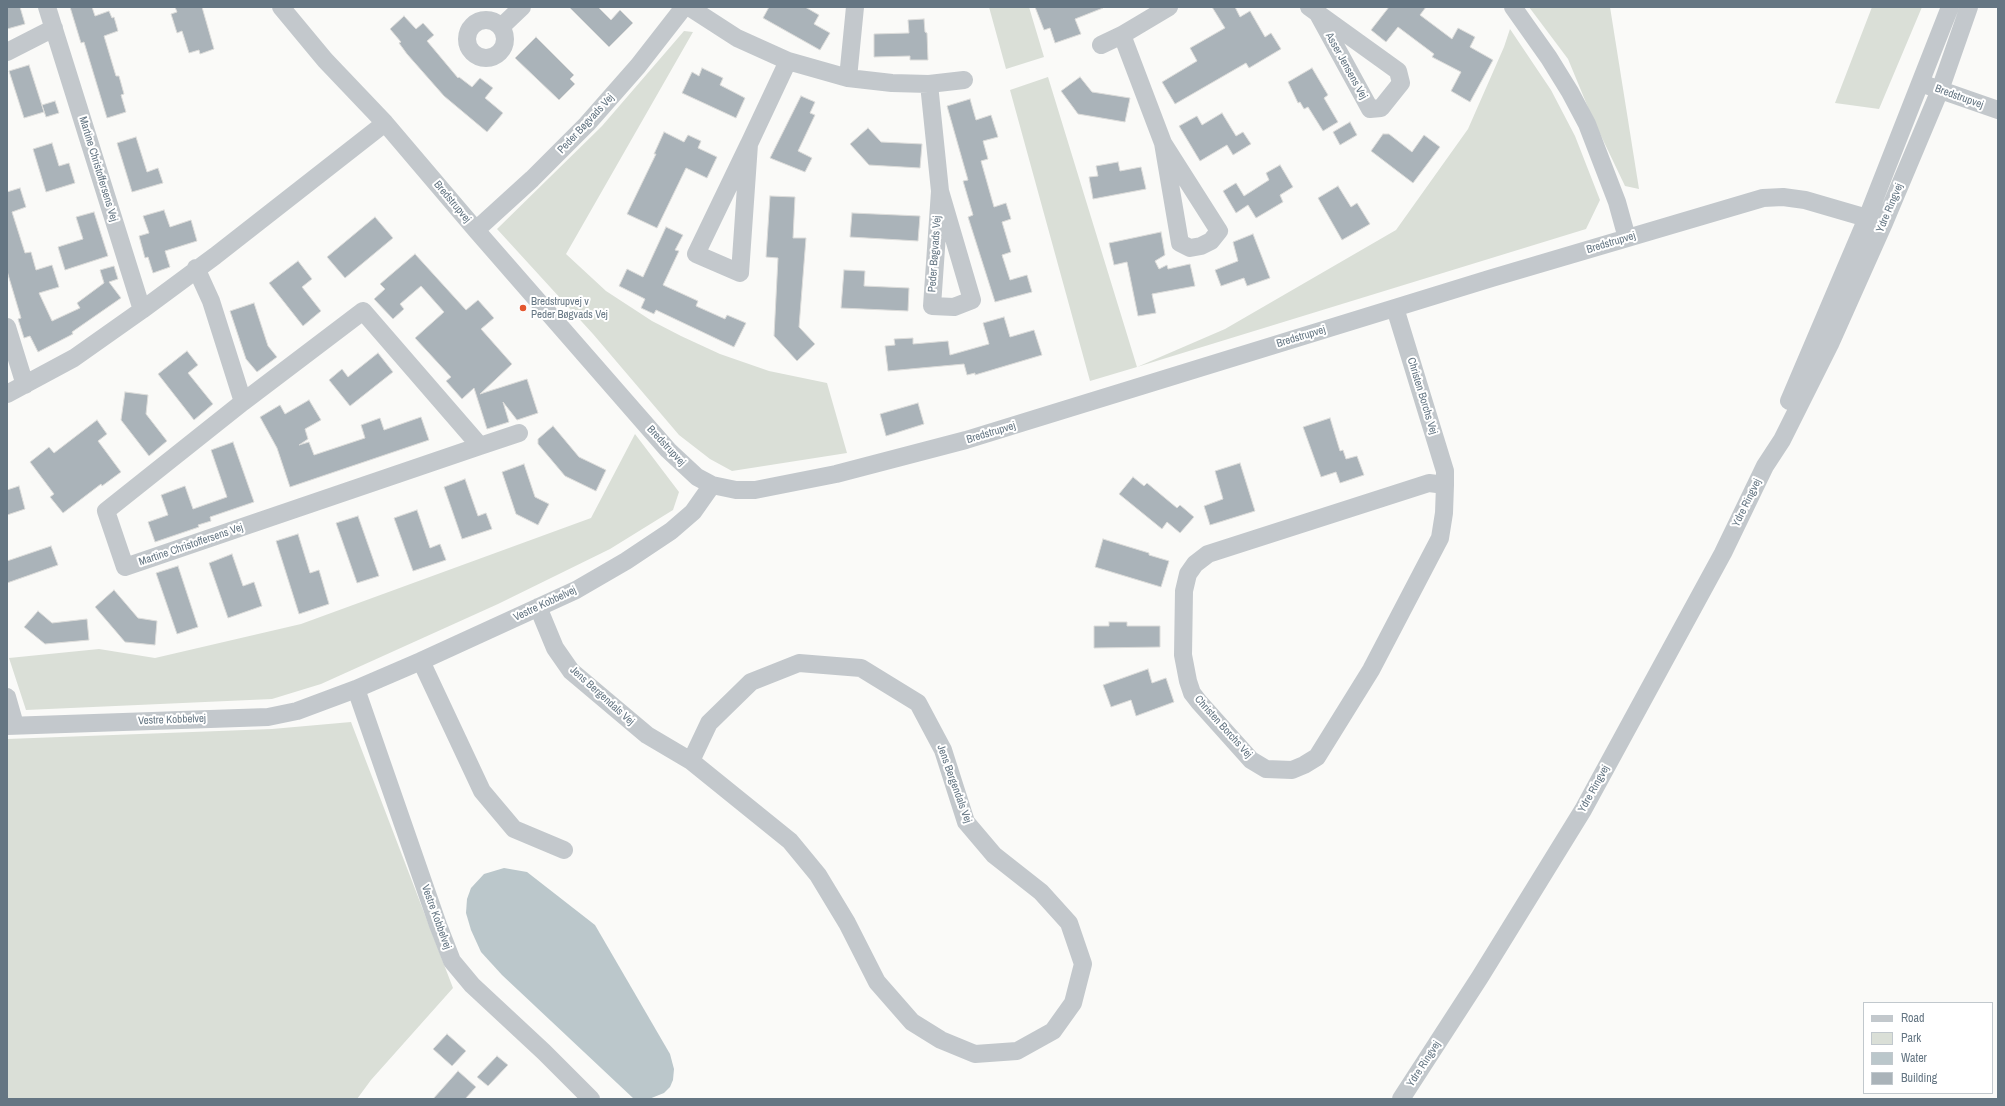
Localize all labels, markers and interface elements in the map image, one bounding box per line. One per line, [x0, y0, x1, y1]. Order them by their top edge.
street label: Asser Jensens Vej [1322, 30, 1370, 102]
street label: Bredstrupvej [1933, 82, 1985, 112]
street label: Peder Bøgvads Vej [555, 91, 617, 157]
street label: Martine Christoffersens Vej [76, 115, 120, 223]
street label: Bredstrupvej [431, 178, 473, 226]
street label: Ydre Ringvej [1874, 181, 1906, 235]
street label: Peder Bøgvads Vej [926, 215, 944, 293]
street label: Bredstrupvej [1585, 229, 1637, 257]
place label: Bredstrupvej v Peder Bøgvads Vej [531, 295, 608, 321]
marker: Bredstrupvej v Peder Bøgvads Vej [518, 303, 528, 313]
street label: Bredstrupvej [1275, 323, 1327, 351]
street label: Christen Borchs Vej [1404, 356, 1440, 436]
street label: Bredstrupvej [965, 419, 1017, 447]
street label: Bredstrupvej [644, 423, 688, 469]
street label: Ydre Ringvej [1730, 477, 1764, 529]
street label: Martine Christoffersens Vej [137, 521, 245, 569]
street label: Vestre Kobbelvej [512, 584, 578, 624]
street label: Jens Bergendals Vej [567, 664, 637, 728]
street label: Christen Borchs Vej [1191, 693, 1255, 761]
street label: Vestre Kobbelvej [138, 712, 206, 728]
street label: Jens Bergendals Vej [934, 743, 974, 825]
street label: Ydre Ringvej [1576, 763, 1612, 815]
street label: Vestre Kobbelvej [418, 883, 454, 951]
legend [1863, 1002, 1993, 1094]
text: Road [1901, 1010, 1925, 1026]
text: Park [1901, 1030, 1921, 1046]
street label: Ydre Ringvej [1404, 1039, 1444, 1089]
text: Water [1901, 1050, 1927, 1066]
text: Building [1901, 1070, 1937, 1086]

